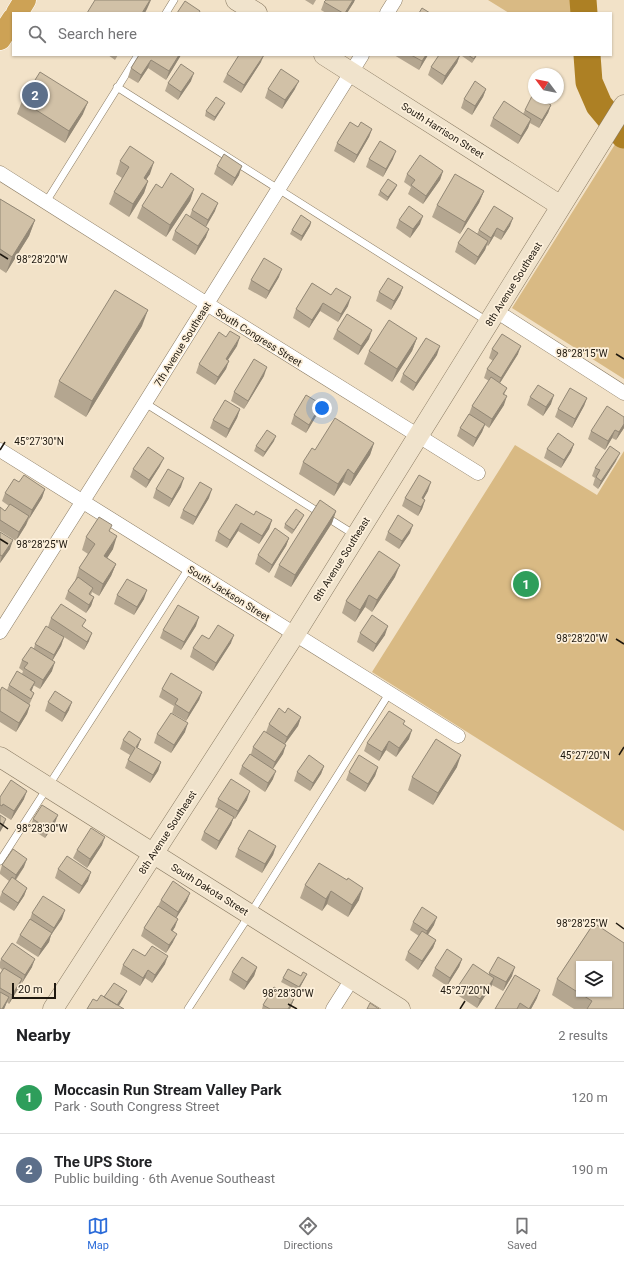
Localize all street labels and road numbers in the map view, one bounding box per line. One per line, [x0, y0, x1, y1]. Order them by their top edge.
street label: South Harrison Street [399, 100, 486, 160]
street label: 8th Avenue Southeast [483, 240, 544, 328]
street label: 7th Avenue Southeast [152, 300, 213, 388]
street label: South Congress Street [214, 306, 304, 368]
street label: 8th Avenue Southeast [311, 515, 372, 603]
street label: South Jackson Street [186, 564, 272, 623]
street label: 8th Avenue Southeast [136, 789, 198, 876]
street label: South Dakota Street [169, 861, 250, 918]

